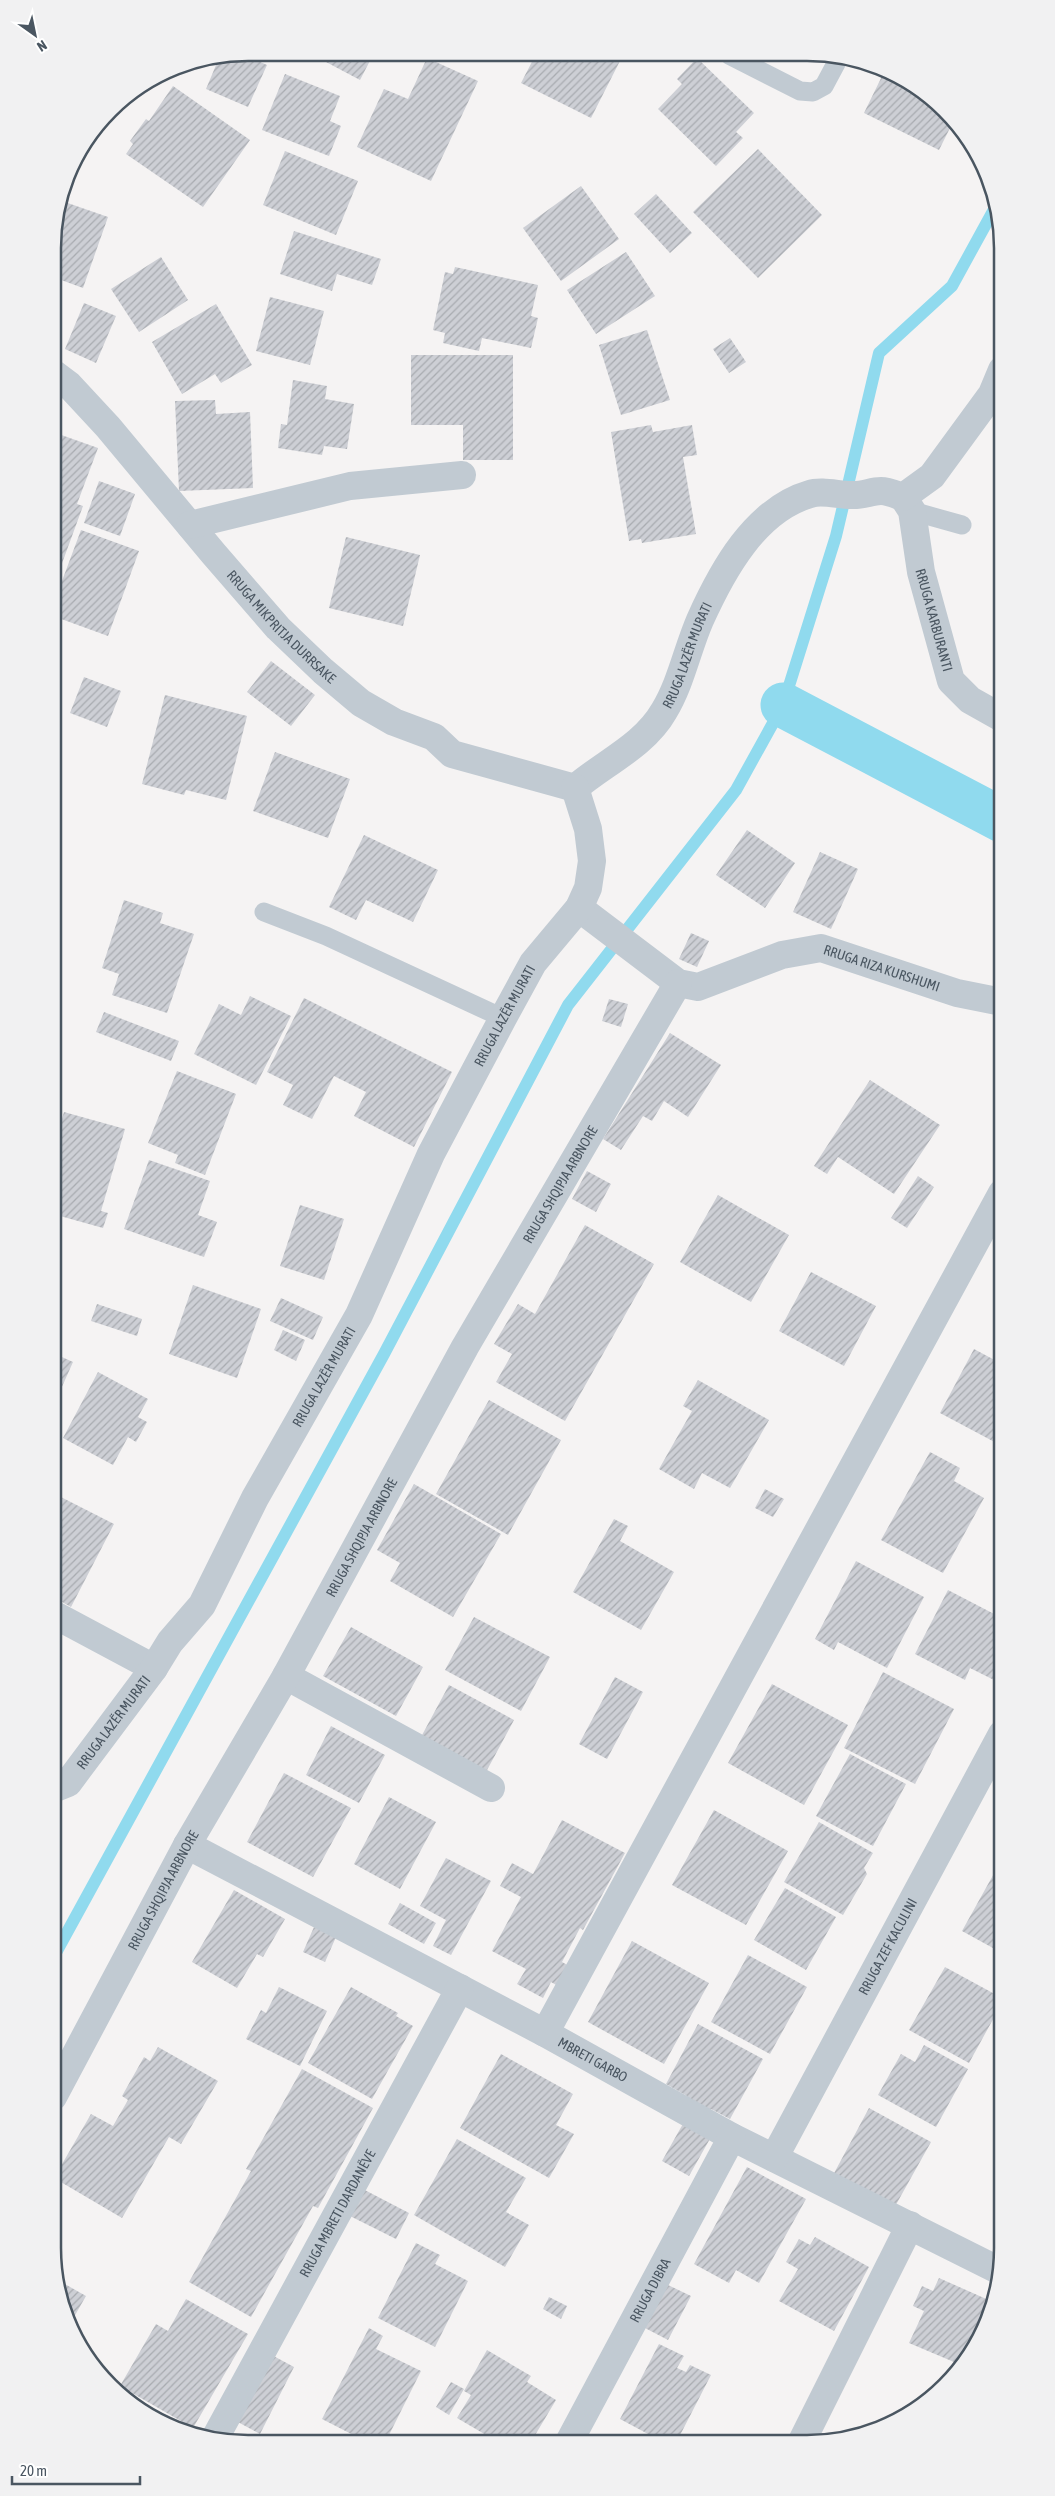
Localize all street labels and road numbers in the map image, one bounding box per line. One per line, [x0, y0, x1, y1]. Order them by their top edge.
street label: RRUGA MIKPRITJA DURRSAKE [224, 567, 339, 686]
street label: RRUGA KARBURANTI [912, 567, 956, 673]
street label: RRUGA LAZËR MURATI [659, 600, 715, 711]
street label: RRUGA RIZA KURSHUMI [821, 941, 942, 995]
street label: RRUGA LAZËR MURATI [471, 962, 538, 1069]
street label: RRUGA SHQIPJA ARBNORE [520, 1123, 601, 1246]
street label: RRUGA LAZËR MURATI [289, 1324, 359, 1430]
street label: RRUGA SHQIPJA ARBNORE [323, 1475, 400, 1600]
street label: RRUGA LAZËR MURATI [73, 1672, 154, 1772]
street label: RRUGA SHQIPJA ARBNORE [125, 1828, 202, 1953]
street label: RRUGA ZEF KACULINI [855, 1895, 920, 1998]
street label: MBRETI GARBO [555, 2034, 630, 2085]
street label: RRUGA MBRETI DARDANËVE [296, 2147, 378, 2280]
street label: RRUGA DIBRA [626, 2255, 674, 2325]

